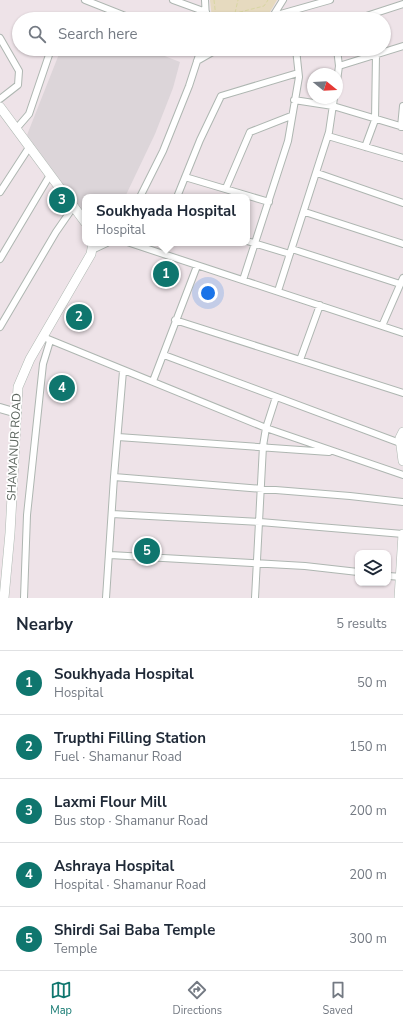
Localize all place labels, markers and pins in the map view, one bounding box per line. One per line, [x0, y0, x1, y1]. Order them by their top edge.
pin: 3 [49, 185, 75, 215]
pin: 1 [153, 259, 179, 289]
pin: 2 [66, 302, 92, 332]
pin: 4 [49, 373, 75, 403]
pin: 5 [134, 536, 160, 566]

